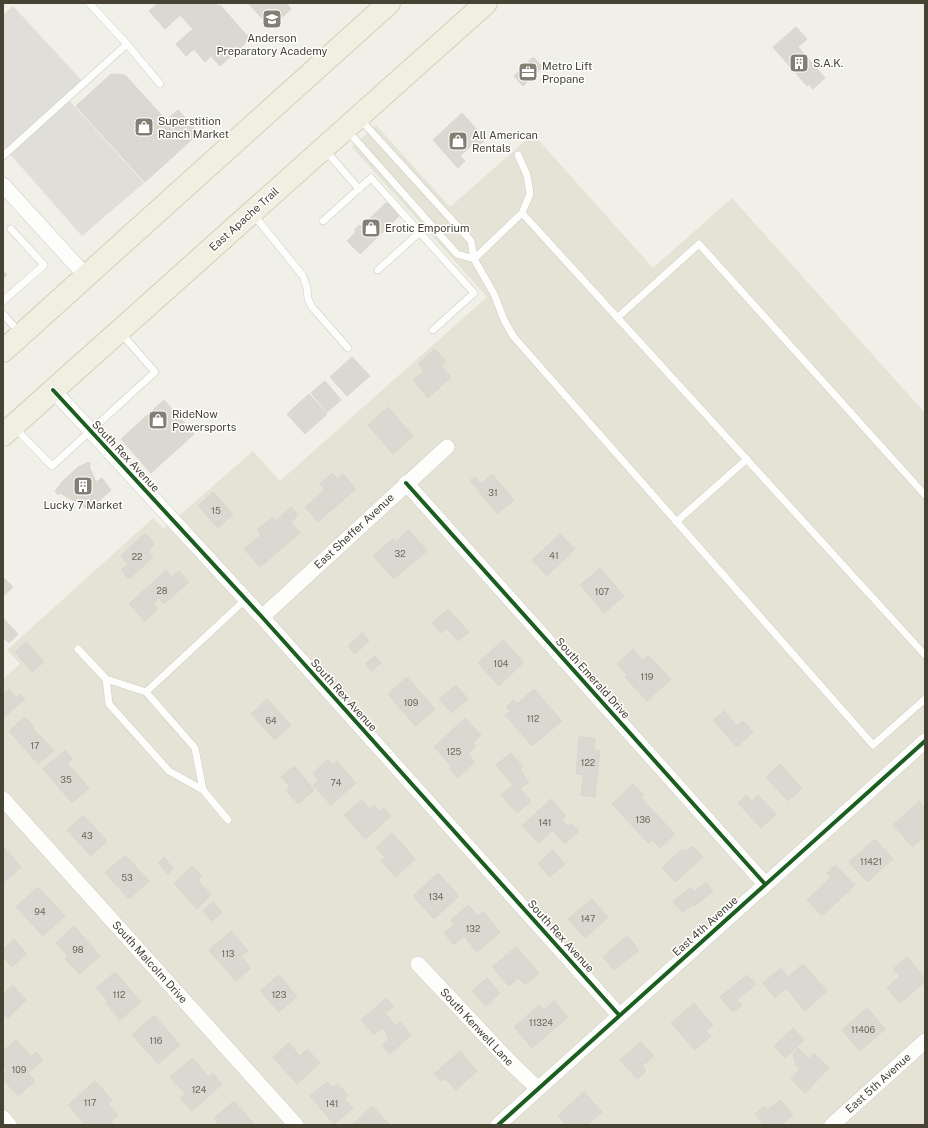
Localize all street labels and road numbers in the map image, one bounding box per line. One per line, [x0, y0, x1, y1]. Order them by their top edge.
street label: East Apache Trail [207, 185, 281, 253]
street label: South Rex Avenue [90, 418, 162, 494]
street label: East Sheffer Avenue [312, 491, 396, 571]
street label: South Emerald Drive [554, 635, 632, 721]
street label: South Rex Avenue [308, 656, 380, 734]
street label: East 4th Avenue [670, 894, 740, 958]
street label: South Rex Avenue [525, 897, 597, 975]
street label: South Malcolm Drive [110, 919, 190, 1005]
street label: South Kenwell Lane [438, 986, 516, 1068]
street label: East 5th Avenue [843, 1051, 913, 1115]

